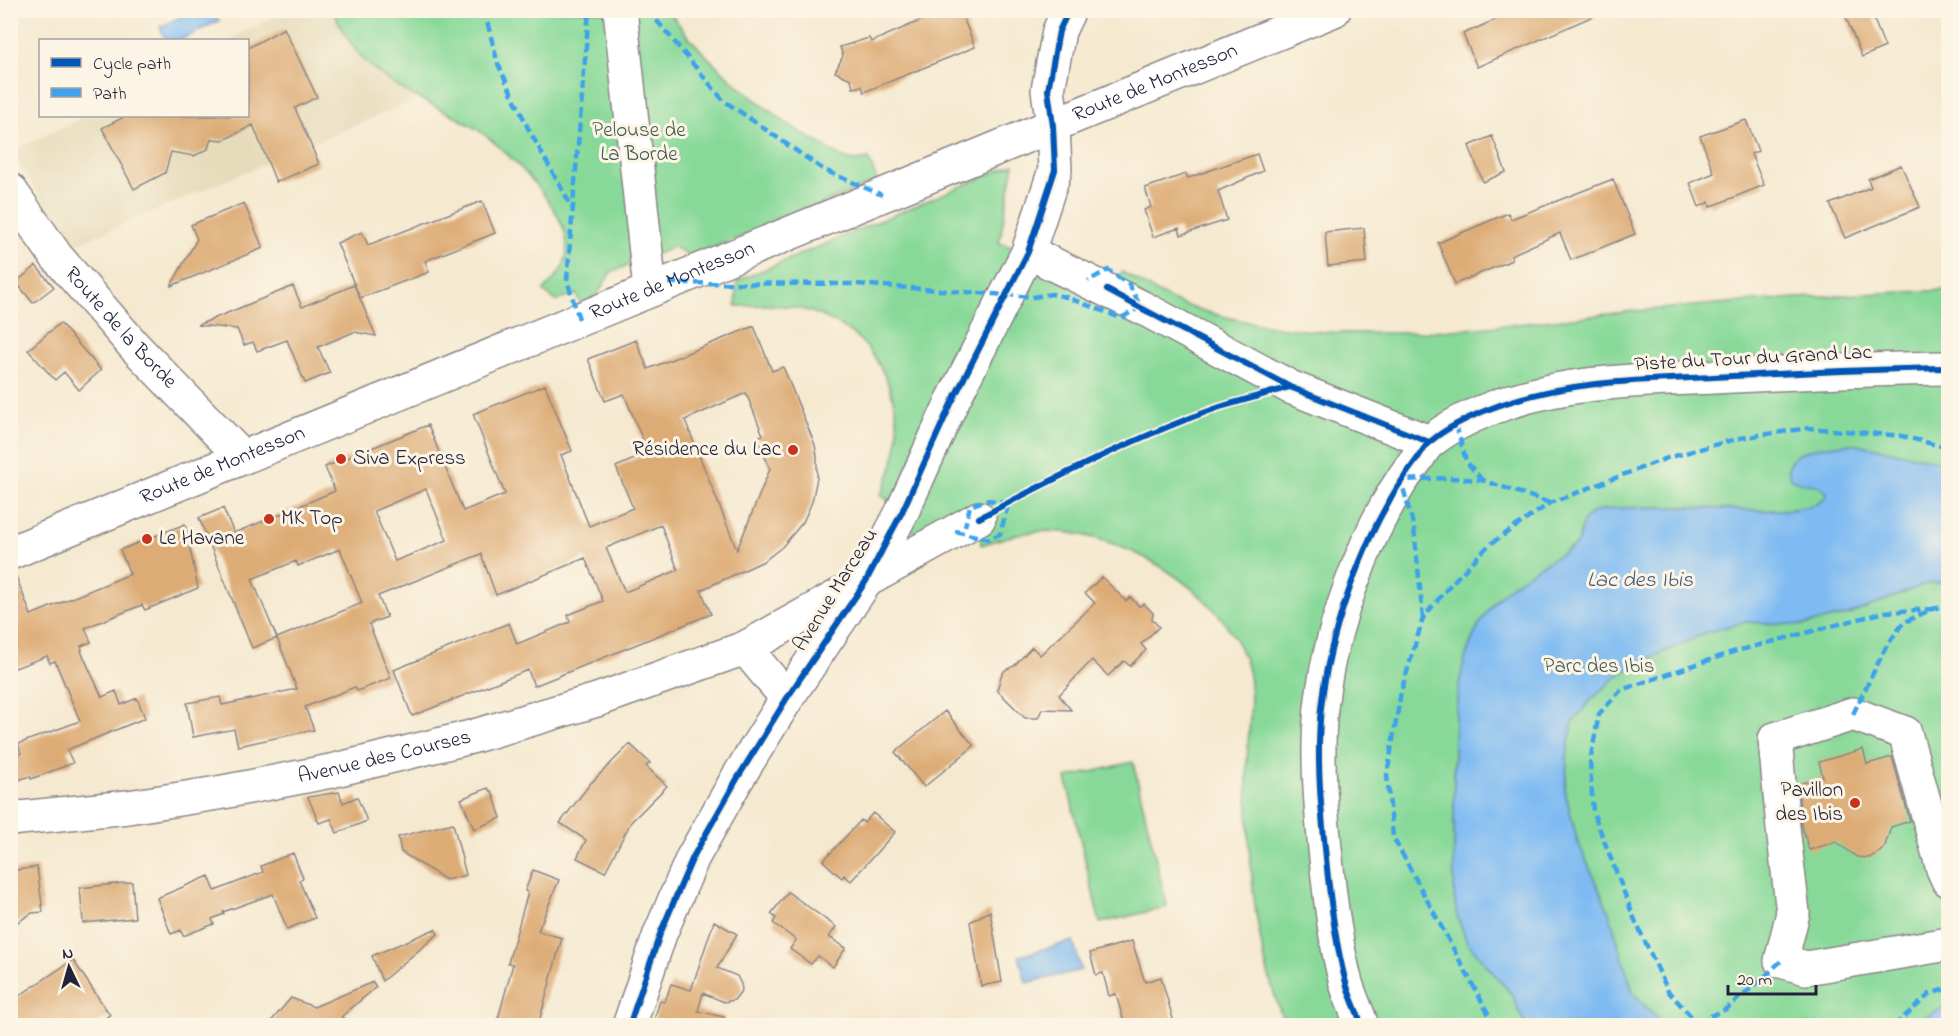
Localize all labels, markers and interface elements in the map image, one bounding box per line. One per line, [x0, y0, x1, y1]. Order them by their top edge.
street label: Route de Montesson [1068, 36, 1242, 130]
legend [39, 39, 249, 117]
text: Cycle path [93, 52, 171, 78]
text: Path [93, 82, 127, 108]
park label: Pelouse de La Borde [592, 116, 686, 170]
street label: Route de Montesson [585, 234, 760, 329]
street label: Route de la Borde [57, 260, 184, 396]
street label: Piste du Tour du Grand Lac [1633, 338, 1873, 380]
street label: Route de Montesson [136, 418, 310, 513]
place label: Résidence du Lac [633, 435, 782, 465]
marker: Résidence du Lac [786, 443, 800, 457]
place label: Siva Express [353, 444, 466, 474]
marker: Siva Express [334, 452, 348, 466]
place label: MK Top [281, 504, 343, 534]
marker: MK Top [262, 512, 276, 526]
street label: Avenue Marceau [786, 522, 886, 658]
place label: Le Havane [159, 524, 245, 554]
marker: Le Havane [140, 532, 154, 546]
water label: Lac des Ibis [1587, 565, 1694, 597]
park label: Parc des Ibis [1544, 652, 1654, 682]
street label: Avenue des Courses [295, 723, 474, 792]
place label: Pavillon des Ibis [1775, 776, 1843, 830]
marker: Pavillon des Ibis [1848, 796, 1862, 810]
north arrow [39, 937, 99, 997]
text: N [61, 942, 74, 966]
scale bar [1728, 958, 1816, 996]
text: 20 m [1737, 968, 1772, 994]

